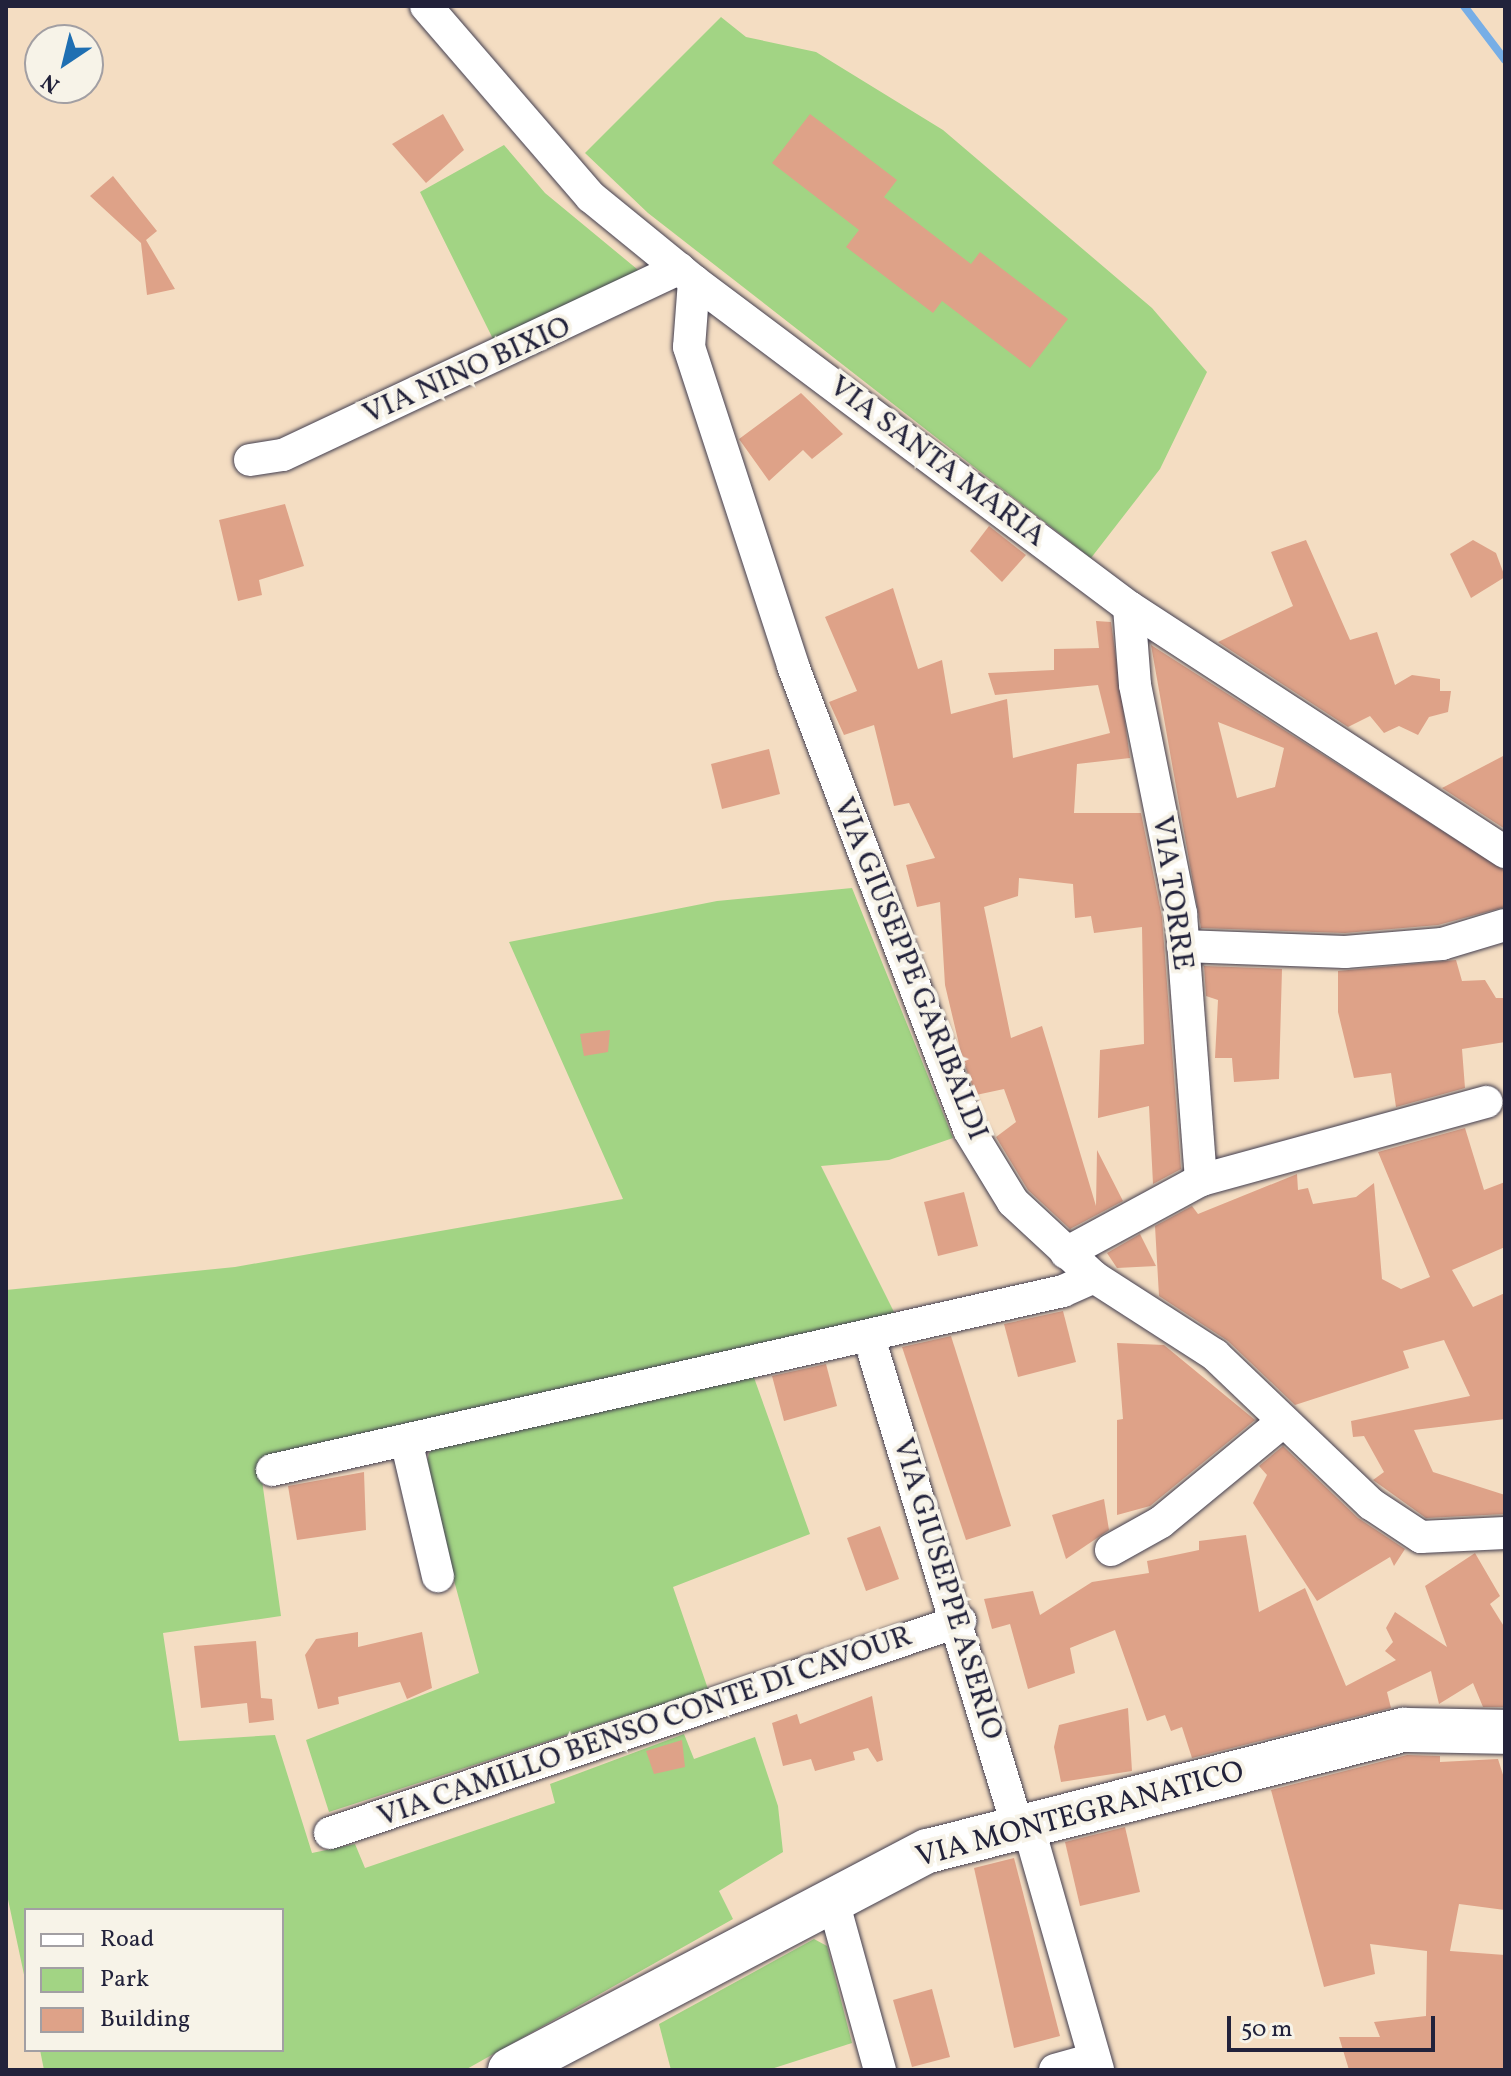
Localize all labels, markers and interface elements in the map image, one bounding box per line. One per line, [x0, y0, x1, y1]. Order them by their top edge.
north arrow [24, 24, 104, 104]
text: N [36, 65, 67, 100]
street label: VIA NINO BIXIO [358, 309, 576, 433]
street label: VIA SANTA MARIA [821, 369, 1053, 555]
street label: VIA GIUSEPPE GARIBALDI [825, 793, 995, 1145]
street label: VIA TORRE [1143, 813, 1201, 973]
street label: VIA GIUSEPPE ASERIO [884, 1434, 1010, 1744]
street label: VIA CAMILLO BENSO CONTE DI CAVOUR [373, 1618, 917, 1836]
street label: VIA MONTEGRANATICO [912, 1754, 1248, 1876]
legend [24, 1908, 284, 2052]
text: Road [100, 1923, 154, 1957]
text: Park [100, 1963, 149, 1997]
scale bar [1231, 2000, 1439, 2050]
text: Building [100, 2003, 190, 2037]
text: 50 m [1241, 2013, 1293, 2047]

